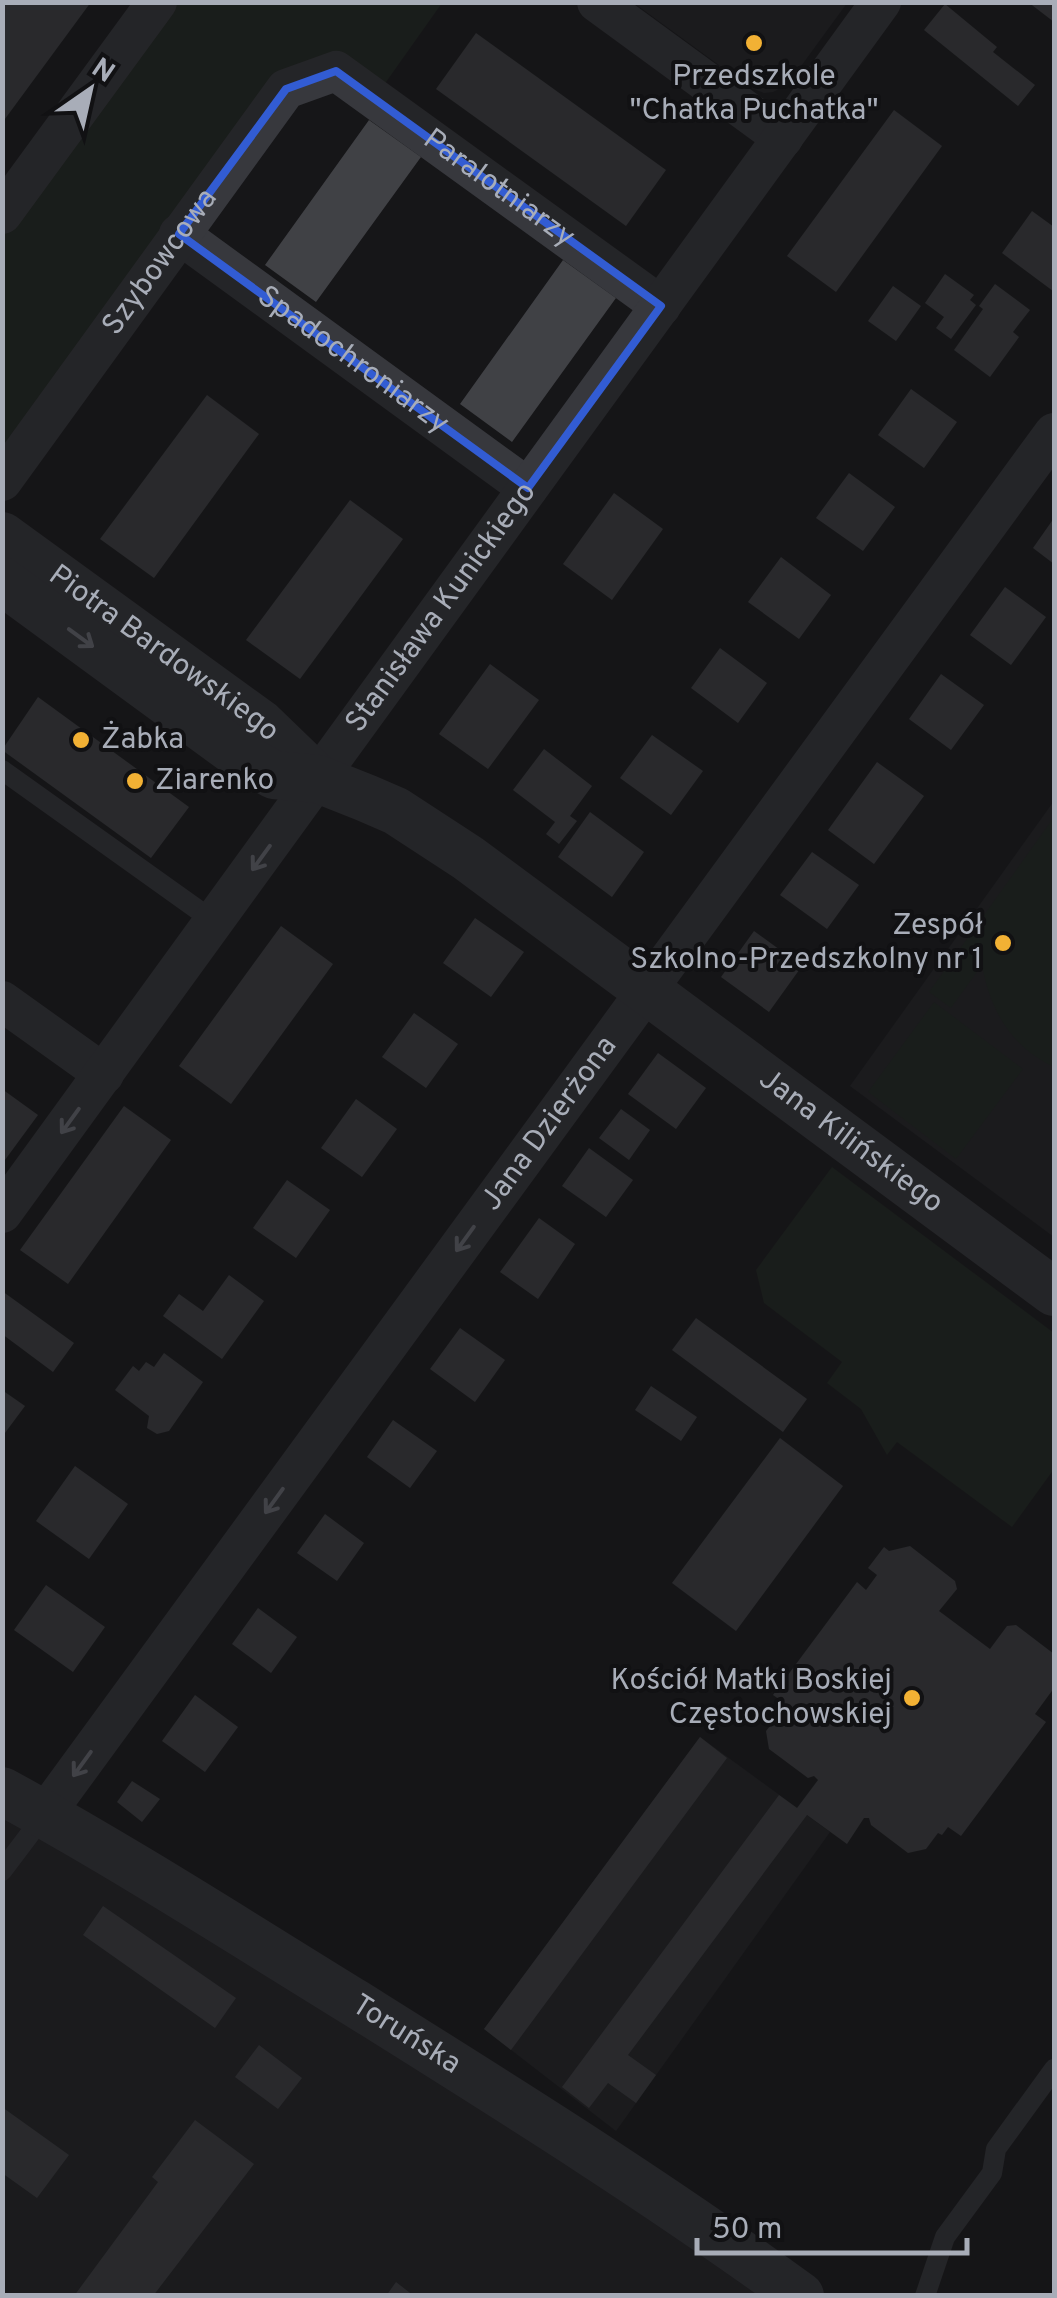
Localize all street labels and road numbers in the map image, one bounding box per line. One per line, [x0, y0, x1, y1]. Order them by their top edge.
street label: Paralotniarzy [415, 121, 582, 256]
street label: Szybowcowa [95, 182, 226, 343]
street label: Spadochroniarzy [250, 278, 456, 443]
street label: Stanisława Kunickiego [338, 475, 545, 740]
street label: Piotra Bardowskiego [41, 557, 287, 750]
street label: Jana Dzierżona [473, 1029, 625, 1218]
street label: Jana Kilińskiego [751, 1061, 950, 1222]
street label: Toruńska [345, 1987, 467, 2083]

